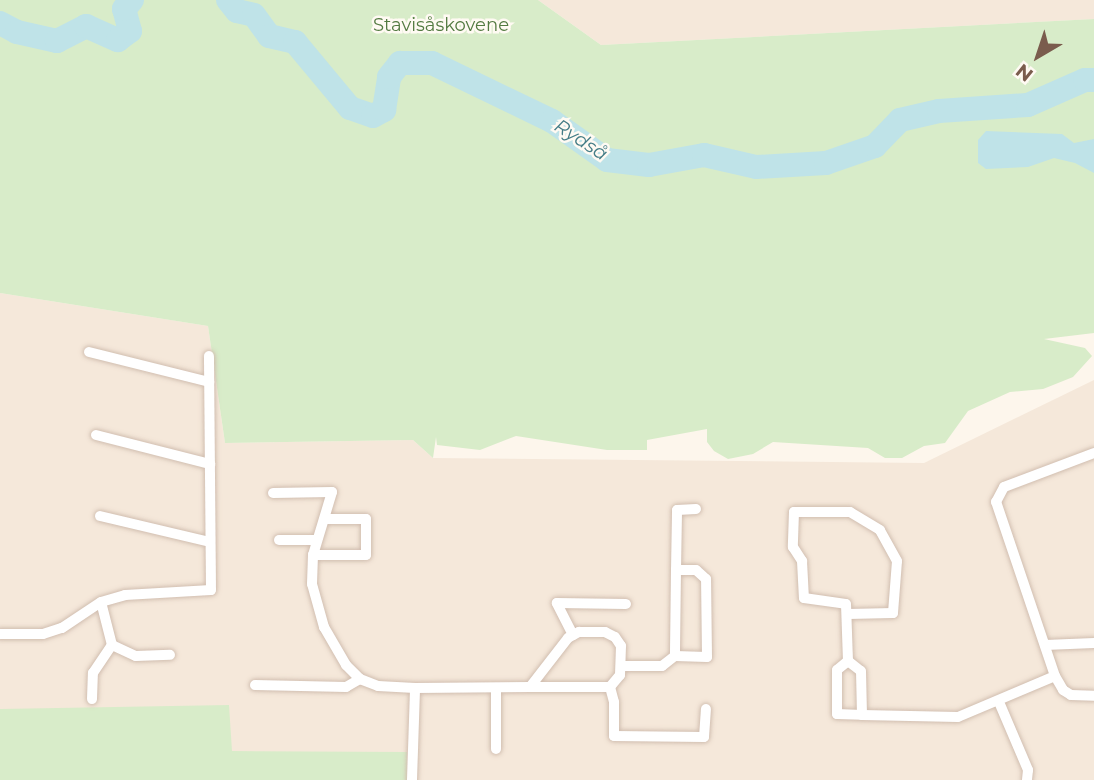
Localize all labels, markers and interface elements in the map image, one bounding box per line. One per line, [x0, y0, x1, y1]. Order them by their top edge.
park label: Stavisåskovene [373, 14, 509, 36]
north arrow [1003, 21, 1073, 91]
text: N [1011, 59, 1038, 86]
water label: Rydså [550, 114, 612, 166]

